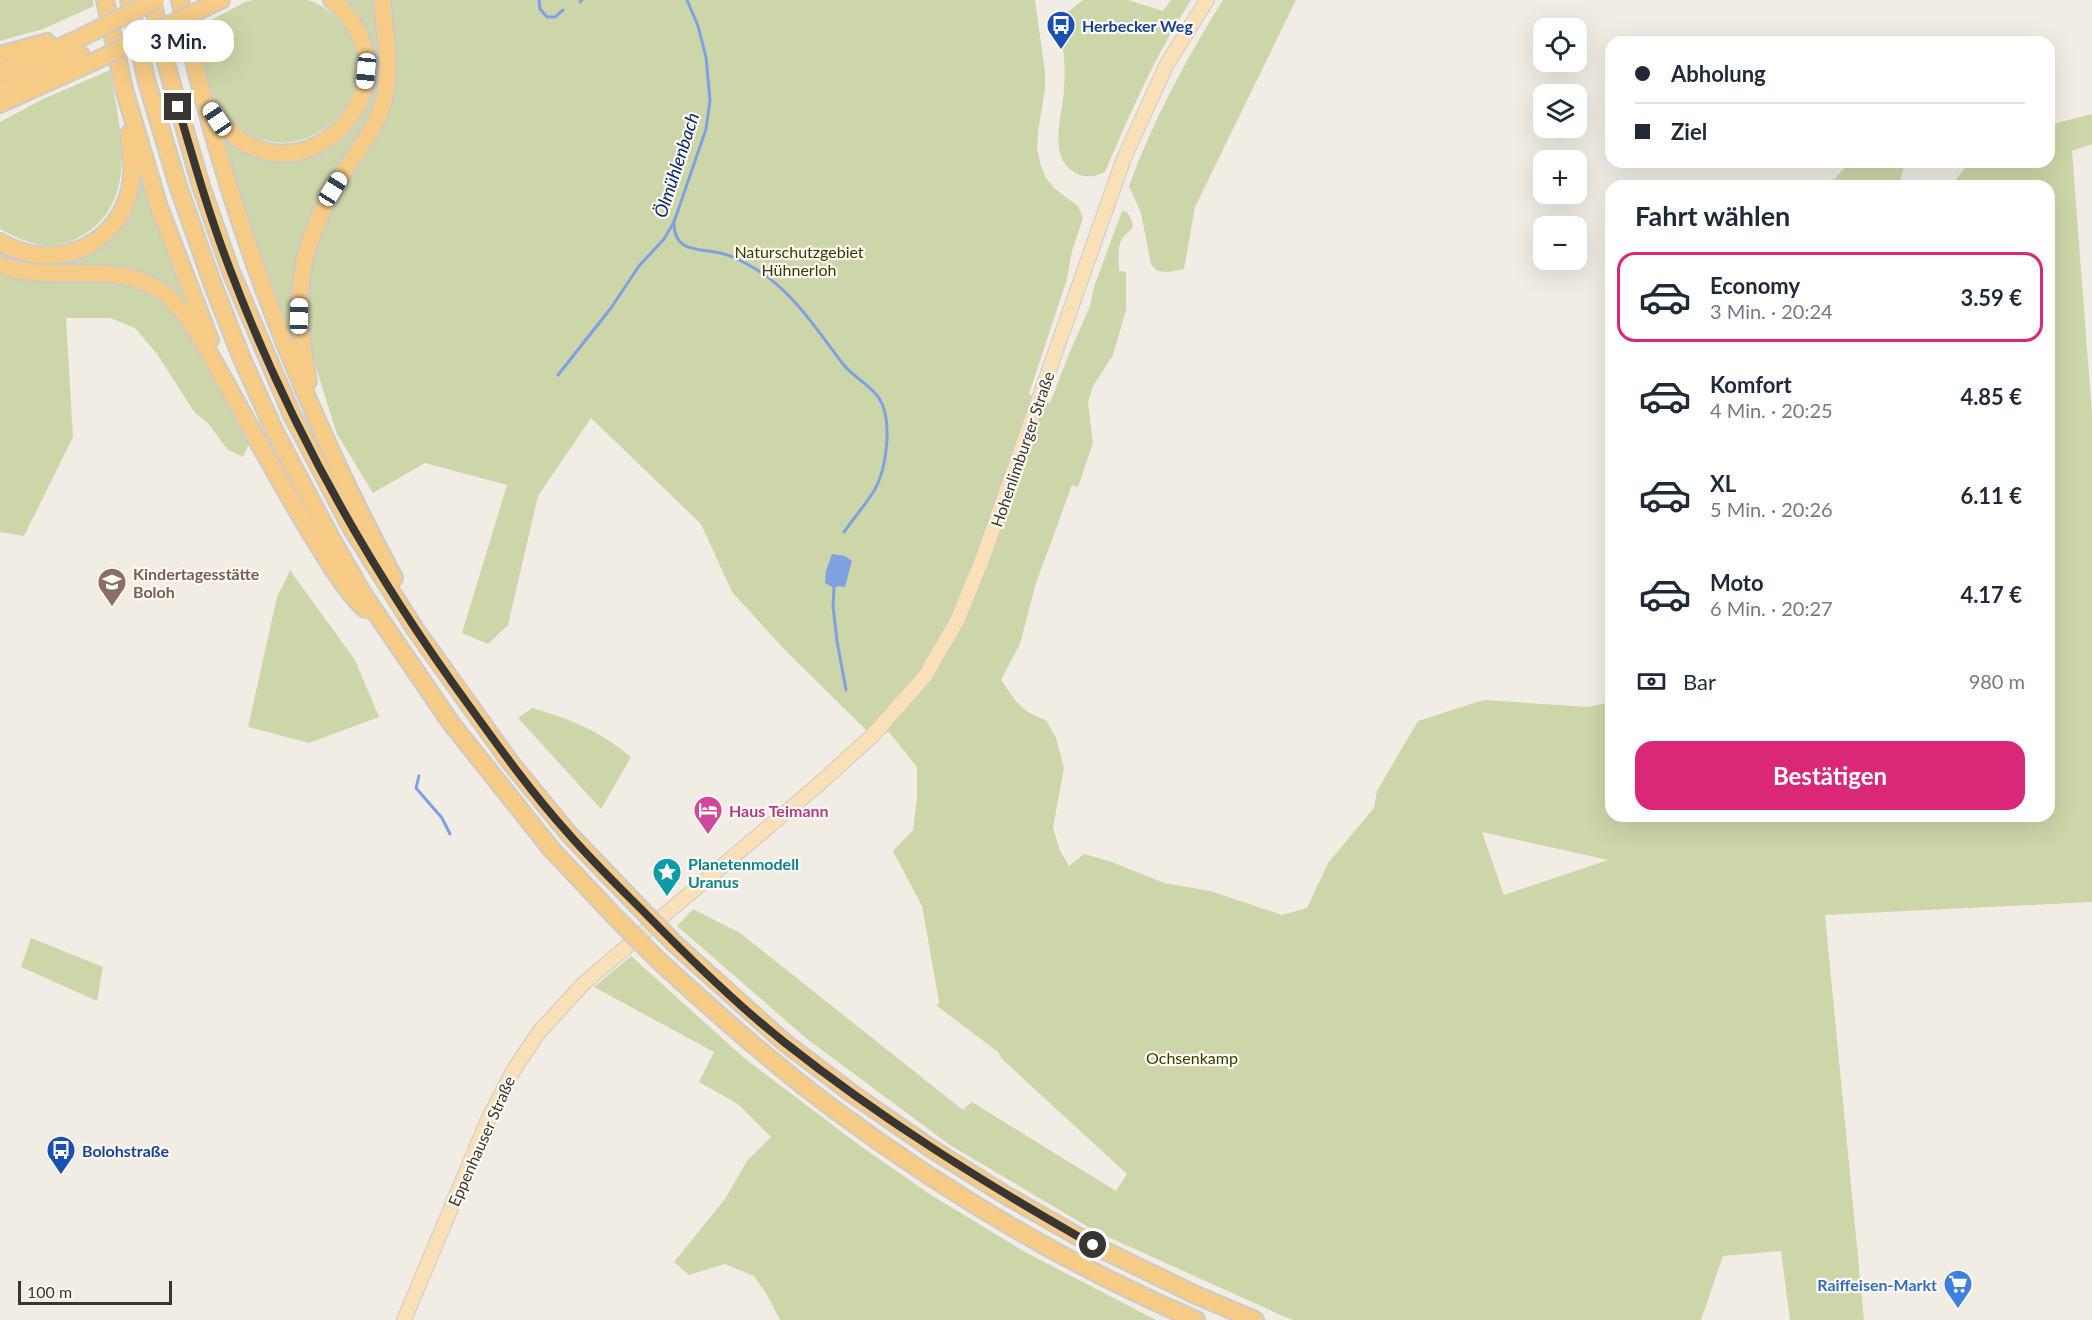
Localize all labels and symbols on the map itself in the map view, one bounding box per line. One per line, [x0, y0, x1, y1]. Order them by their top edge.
bus stop icon: Herbecker Weg [1045, 9, 1077, 51]
place label: Herbecker Weg [1082, 16, 1193, 35]
callout: 3 Min. [122, 20, 234, 62]
car [355, 52, 377, 90]
route end [164, 93, 191, 120]
car [199, 99, 235, 139]
water label: Ölmühlenbach [649, 110, 703, 220]
car [316, 169, 350, 209]
park label: Naturschutzgebiet Hühnerloh [734, 242, 864, 279]
car [290, 298, 308, 334]
street label: Hohenlimburger Straße [986, 369, 1058, 529]
place label: Kindertagesstätte Boloh [133, 564, 260, 601]
school or university icon: Kindertagesstätte Boloh [96, 566, 128, 608]
hotel icon: Haus Teimann [692, 794, 724, 836]
place label: Haus Teimann [729, 801, 829, 820]
place label: Planetenmodell Uranus [688, 854, 799, 891]
place icon: Planetenmodell Uranus [651, 856, 683, 898]
park label: Ochsenkamp [1146, 1048, 1238, 1067]
street label: Eppenhauser Straße [444, 1073, 518, 1209]
bus stop icon: Bolohstraße [45, 1134, 77, 1176]
place label: Bolohstraße [82, 1141, 169, 1160]
route start [1079, 1231, 1106, 1258]
supermarket icon: Raiffeisen-Markt [1942, 1268, 1974, 1310]
place label: Raiffeisen-Markt [1817, 1275, 1937, 1294]
scale bar [18, 1278, 172, 1306]

